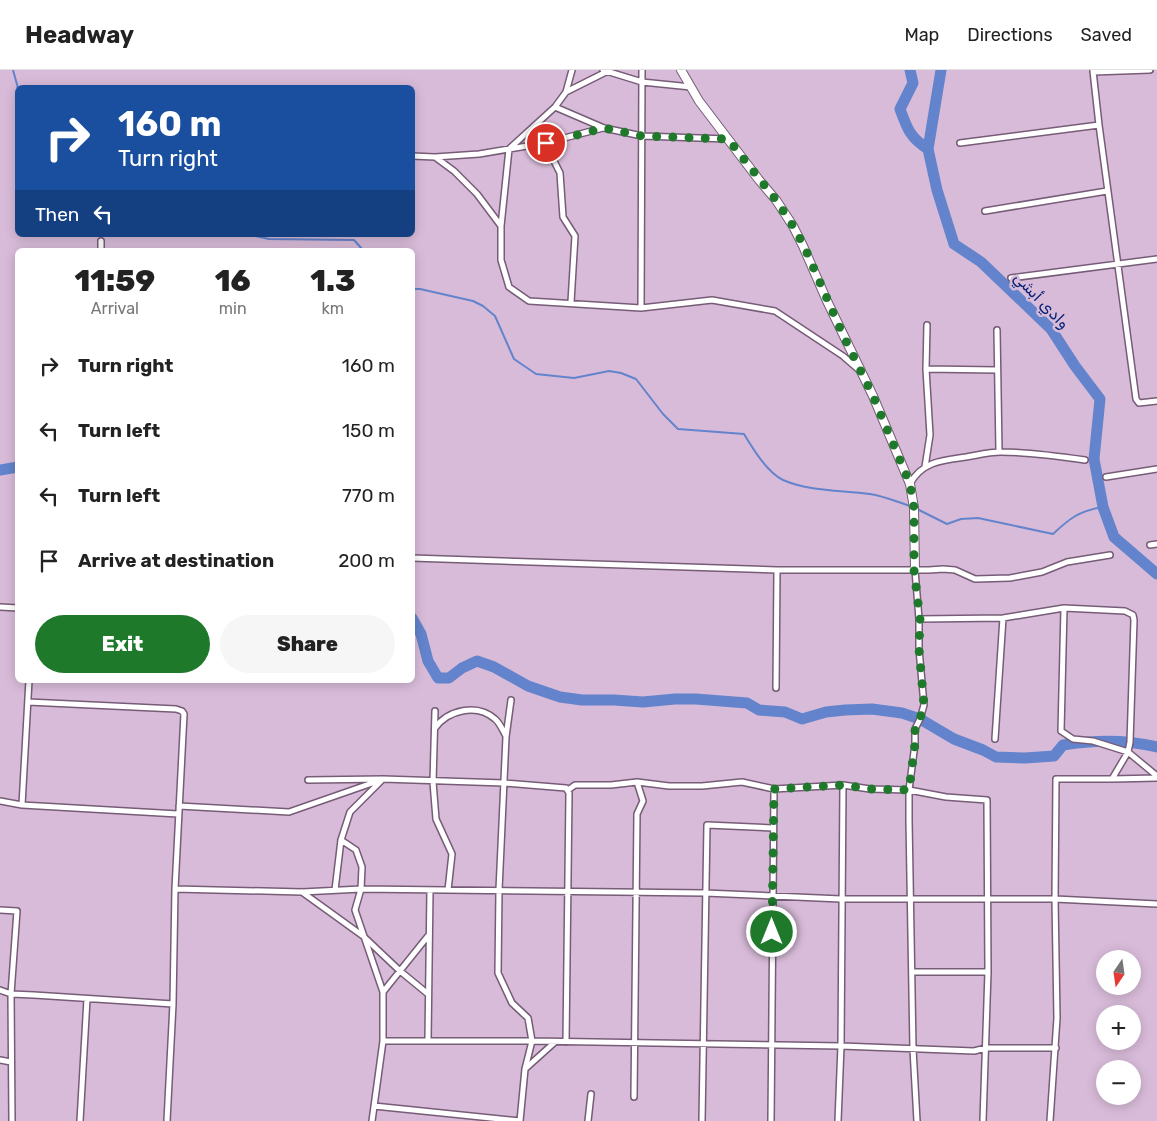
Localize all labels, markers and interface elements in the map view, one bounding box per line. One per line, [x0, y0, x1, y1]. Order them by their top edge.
text: Headway [25, 21, 134, 49]
text: Map [904, 24, 939, 46]
text: Directions [967, 24, 1053, 46]
text: Saved [1081, 24, 1132, 46]
text: 160 m [118, 103, 222, 145]
icon: right [35, 105, 100, 170]
pin [525, 122, 567, 164]
icon: arrive [532, 129, 560, 157]
text: Turn right [118, 145, 218, 172]
icon: left [89, 200, 117, 228]
text: Then [35, 203, 79, 226]
text: 11:59 [75, 263, 155, 299]
text: 16 [215, 263, 251, 299]
text: 1.3 [310, 263, 355, 299]
water label: وادي أبشي [1008, 268, 1073, 335]
text: Arrival [91, 299, 139, 318]
text: min [219, 299, 247, 318]
text: km [322, 299, 344, 318]
icon: right [35, 352, 63, 380]
text: Turn right [78, 354, 173, 377]
text: 160 m [342, 354, 395, 377]
icon: left [35, 417, 63, 445]
text: Turn left [78, 419, 160, 442]
text: 150 m [342, 419, 395, 442]
icon: left [35, 482, 63, 510]
text: Turn left [78, 484, 160, 507]
text: 770 m [342, 484, 395, 507]
icon: arrive [35, 547, 63, 575]
text: Arrive at destination [78, 549, 274, 572]
text: 200 m [338, 549, 395, 572]
button: Exit [35, 615, 210, 673]
button: Share [220, 615, 395, 673]
position arrow [745, 905, 797, 957]
north arrow [1096, 950, 1141, 995]
map controls [1096, 950, 1141, 1105]
button: + [1096, 1005, 1141, 1050]
button: − [1096, 1060, 1141, 1105]

